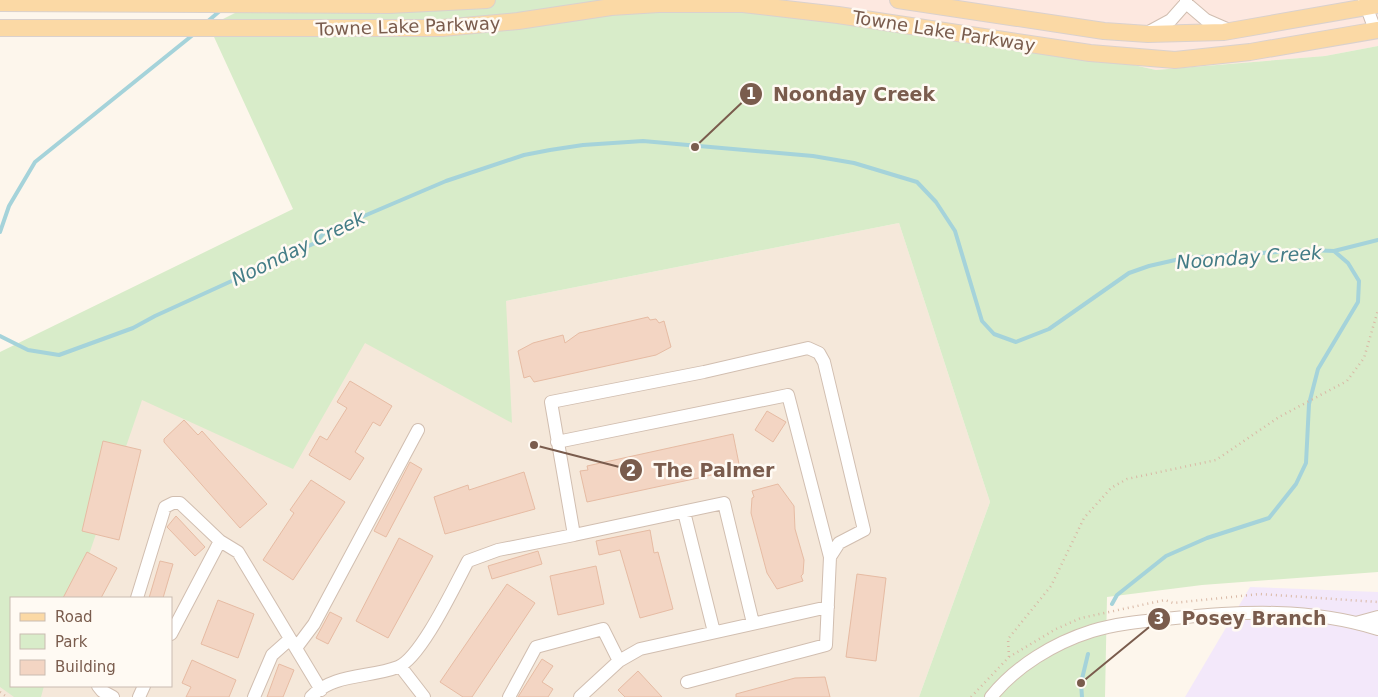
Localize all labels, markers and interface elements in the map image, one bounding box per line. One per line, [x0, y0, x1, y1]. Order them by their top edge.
street label: Towne Lake Parkway [850, 6, 1037, 56]
street label: Towne Lake Parkway [314, 12, 501, 40]
callout: Noonday Creek [738, 77, 945, 111]
text: Noonday Creek [773, 83, 935, 105]
text: 1 [746, 85, 756, 103]
water label: Noonday Creek [228, 206, 369, 290]
water label: Noonday Creek [1175, 241, 1324, 273]
callout: The Palmer [619, 453, 785, 487]
text: The Palmer [654, 459, 775, 481]
text: 2 [626, 462, 636, 480]
legend [10, 597, 172, 687]
callout: Posey Branch [1146, 602, 1337, 636]
text: Posey Branch [1181, 607, 1327, 629]
text: Road [55, 608, 93, 626]
text: 3 [1154, 610, 1164, 628]
text: Park [55, 633, 88, 651]
text: Building [55, 658, 116, 676]

